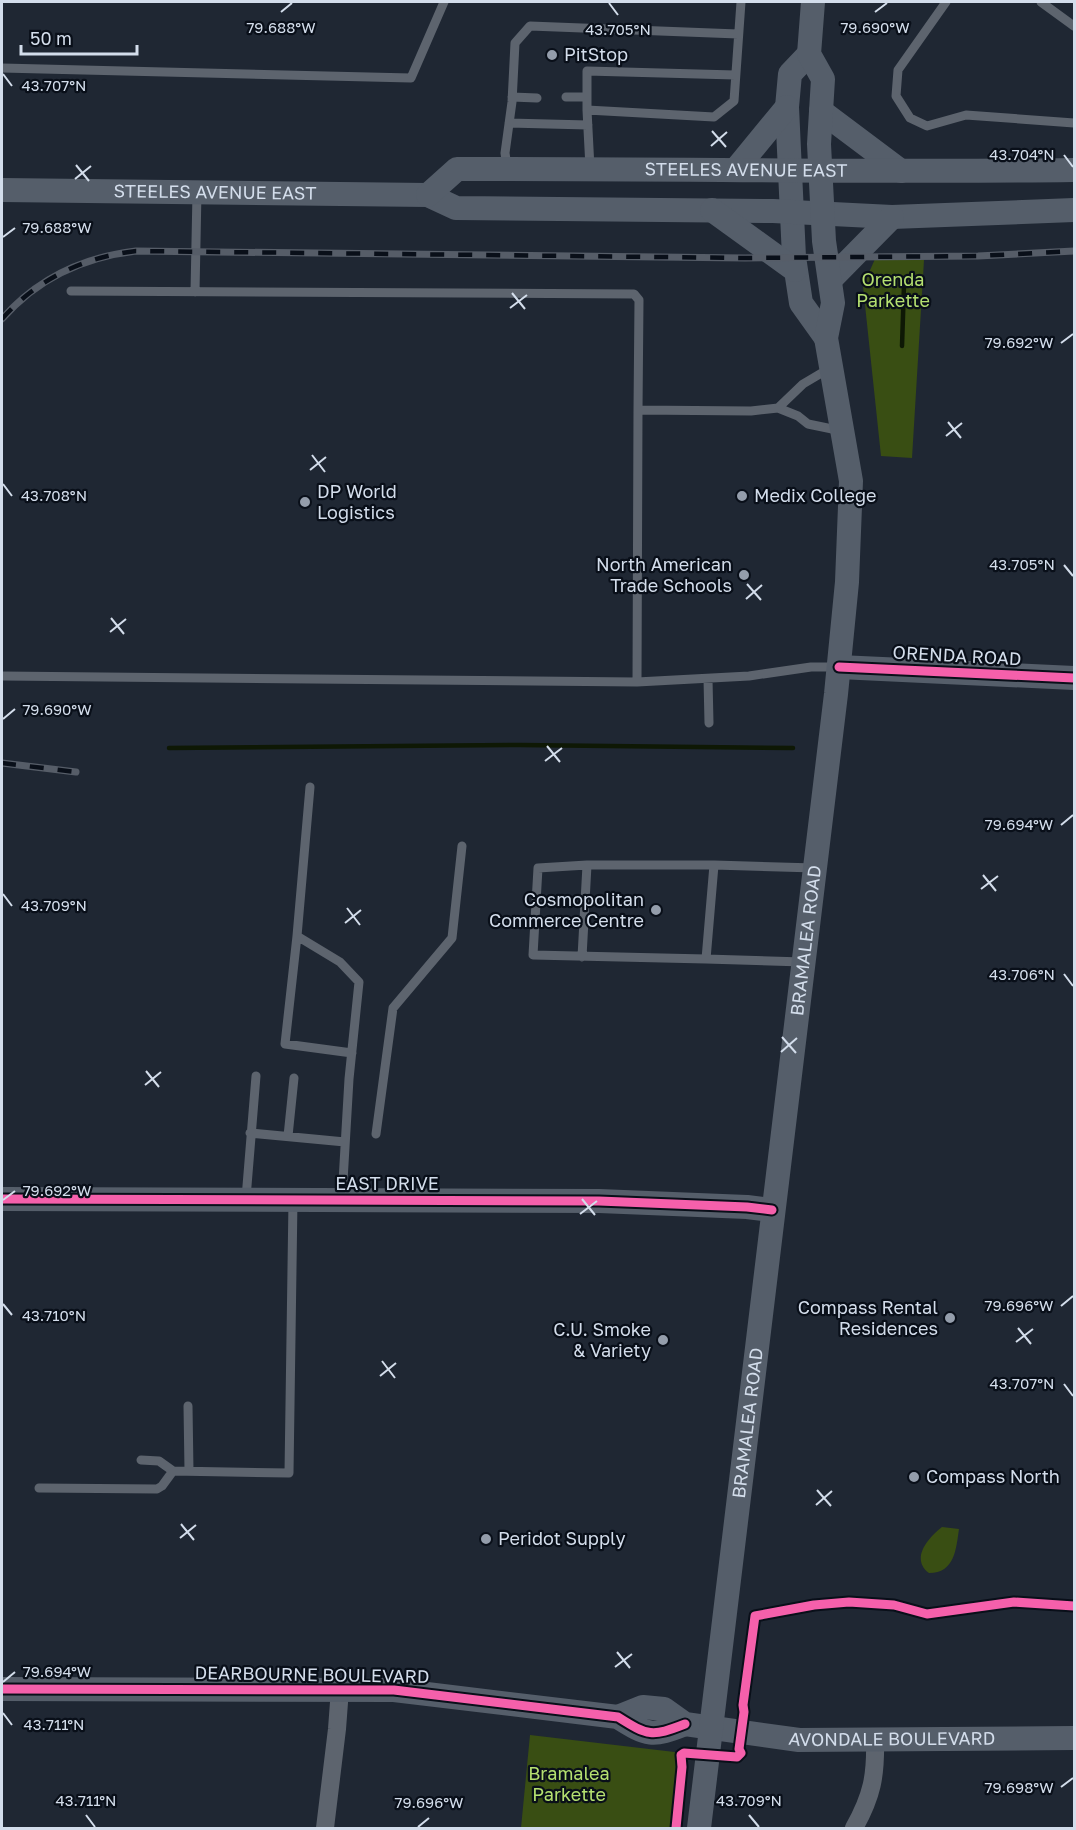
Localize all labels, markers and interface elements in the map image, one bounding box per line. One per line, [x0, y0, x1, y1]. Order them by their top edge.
scale bar [21, 18, 136, 56]
text: 79.688°W [246, 18, 316, 36]
text: 79.690°W [840, 18, 910, 36]
text: 43.705°N [585, 20, 651, 38]
text: 50 m [30, 27, 72, 49]
place label: PitStop [564, 43, 628, 65]
marker: PitStop [545, 48, 559, 62]
text: 43.707°N [22, 76, 86, 94]
text: 43.704°N [989, 145, 1055, 163]
street label: STEELES AVENUE EAST [645, 157, 848, 181]
street label: STEELES AVENUE EAST [113, 179, 317, 204]
text: 79.688°W [22, 218, 92, 236]
park label: Orenda Parkette [856, 268, 930, 311]
text: 79.692°W [985, 333, 1053, 351]
place label: DP World Logistics [317, 480, 397, 523]
place label: Medix College [754, 484, 877, 506]
text: 43.708°N [21, 486, 87, 504]
marker: Medix College [735, 489, 749, 503]
marker: DP World Logistics [298, 495, 312, 509]
place label: North American Trade Schools [596, 553, 732, 596]
text: 43.705°N [989, 555, 1055, 573]
marker: North American Trade Schools [737, 568, 751, 582]
street label: ORENDA ROAD [892, 641, 1022, 669]
text: 79.690°W [22, 700, 92, 718]
text: 79.694°W [985, 815, 1053, 833]
street label: BRAMALEA ROAD [785, 864, 825, 1017]
place label: Cosmopolitan Commerce Centre [489, 888, 644, 931]
text: 43.709°N [21, 896, 87, 914]
marker: Cosmopolitan Commerce Centre [649, 903, 663, 917]
text: 43.706°N [989, 965, 1055, 983]
street label: EAST DRIVE [335, 1172, 439, 1194]
text: 79.692°W [23, 1181, 91, 1199]
place label: Compass Rental Residences [798, 1296, 938, 1339]
text: 79.696°W [984, 1296, 1054, 1314]
text: 43.710°N [22, 1306, 86, 1324]
marker: Compass Rental Residences [943, 1311, 957, 1325]
place label: C.U. Smoke & Variety [553, 1318, 651, 1361]
marker: C.U. Smoke & Variety [656, 1333, 670, 1347]
street label: BRAMALEA ROAD [727, 1346, 767, 1499]
text: 43.707°N [990, 1374, 1054, 1392]
place label: Compass North [926, 1465, 1060, 1487]
marker: Compass North [907, 1470, 921, 1484]
place label: Peridot Supply [498, 1527, 626, 1549]
marker: Peridot Supply [479, 1532, 493, 1546]
street label: DEARBOURNE BOULEVARD [194, 1661, 430, 1687]
text: 79.694°W [23, 1662, 91, 1680]
text: 43.711°N [24, 1715, 84, 1733]
street label: AVONDALE BOULEVARD [788, 1727, 995, 1750]
park label: Bramalea Parkette [528, 1762, 610, 1805]
text: 79.698°W [984, 1778, 1054, 1796]
text: 43.711°N [56, 1791, 116, 1809]
text: 43.709°N [716, 1791, 782, 1809]
text: 79.696°W [394, 1793, 464, 1811]

